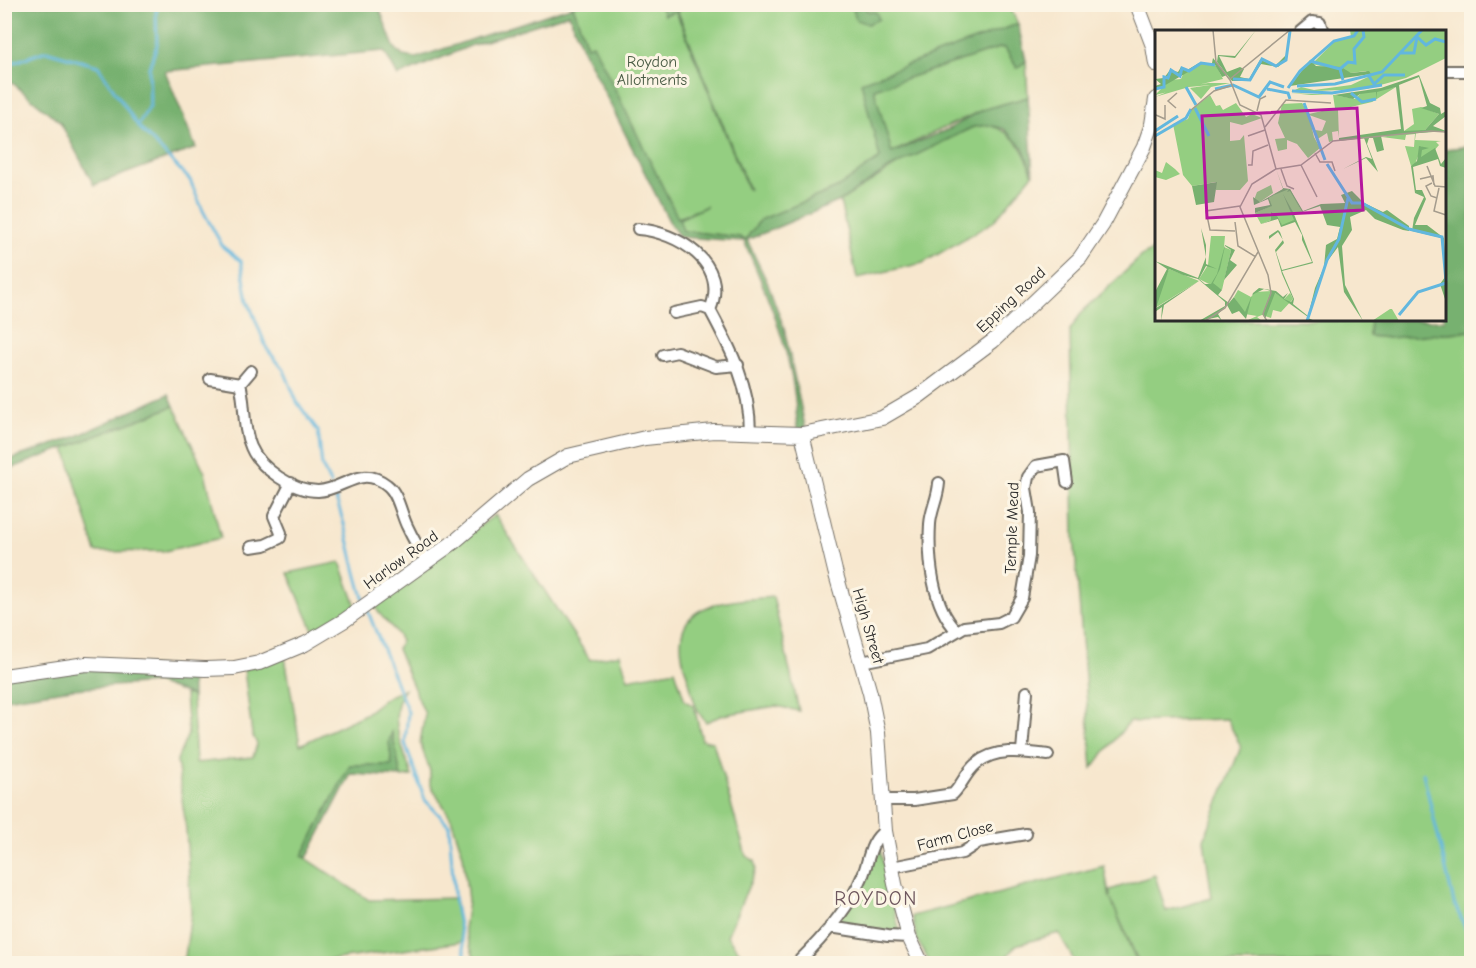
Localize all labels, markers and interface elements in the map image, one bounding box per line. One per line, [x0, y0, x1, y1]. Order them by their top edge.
inset map [1155, 30, 1446, 321]
park label: Roydon Allotments [617, 53, 688, 89]
street label: Epping Road [973, 264, 1049, 336]
street label: Temple Mead [1001, 482, 1023, 574]
street label: Harlow Road [360, 527, 442, 593]
street label: High Street [849, 586, 887, 666]
street label: Farm Close [915, 817, 995, 855]
district label: ROYDON [834, 887, 918, 910]

